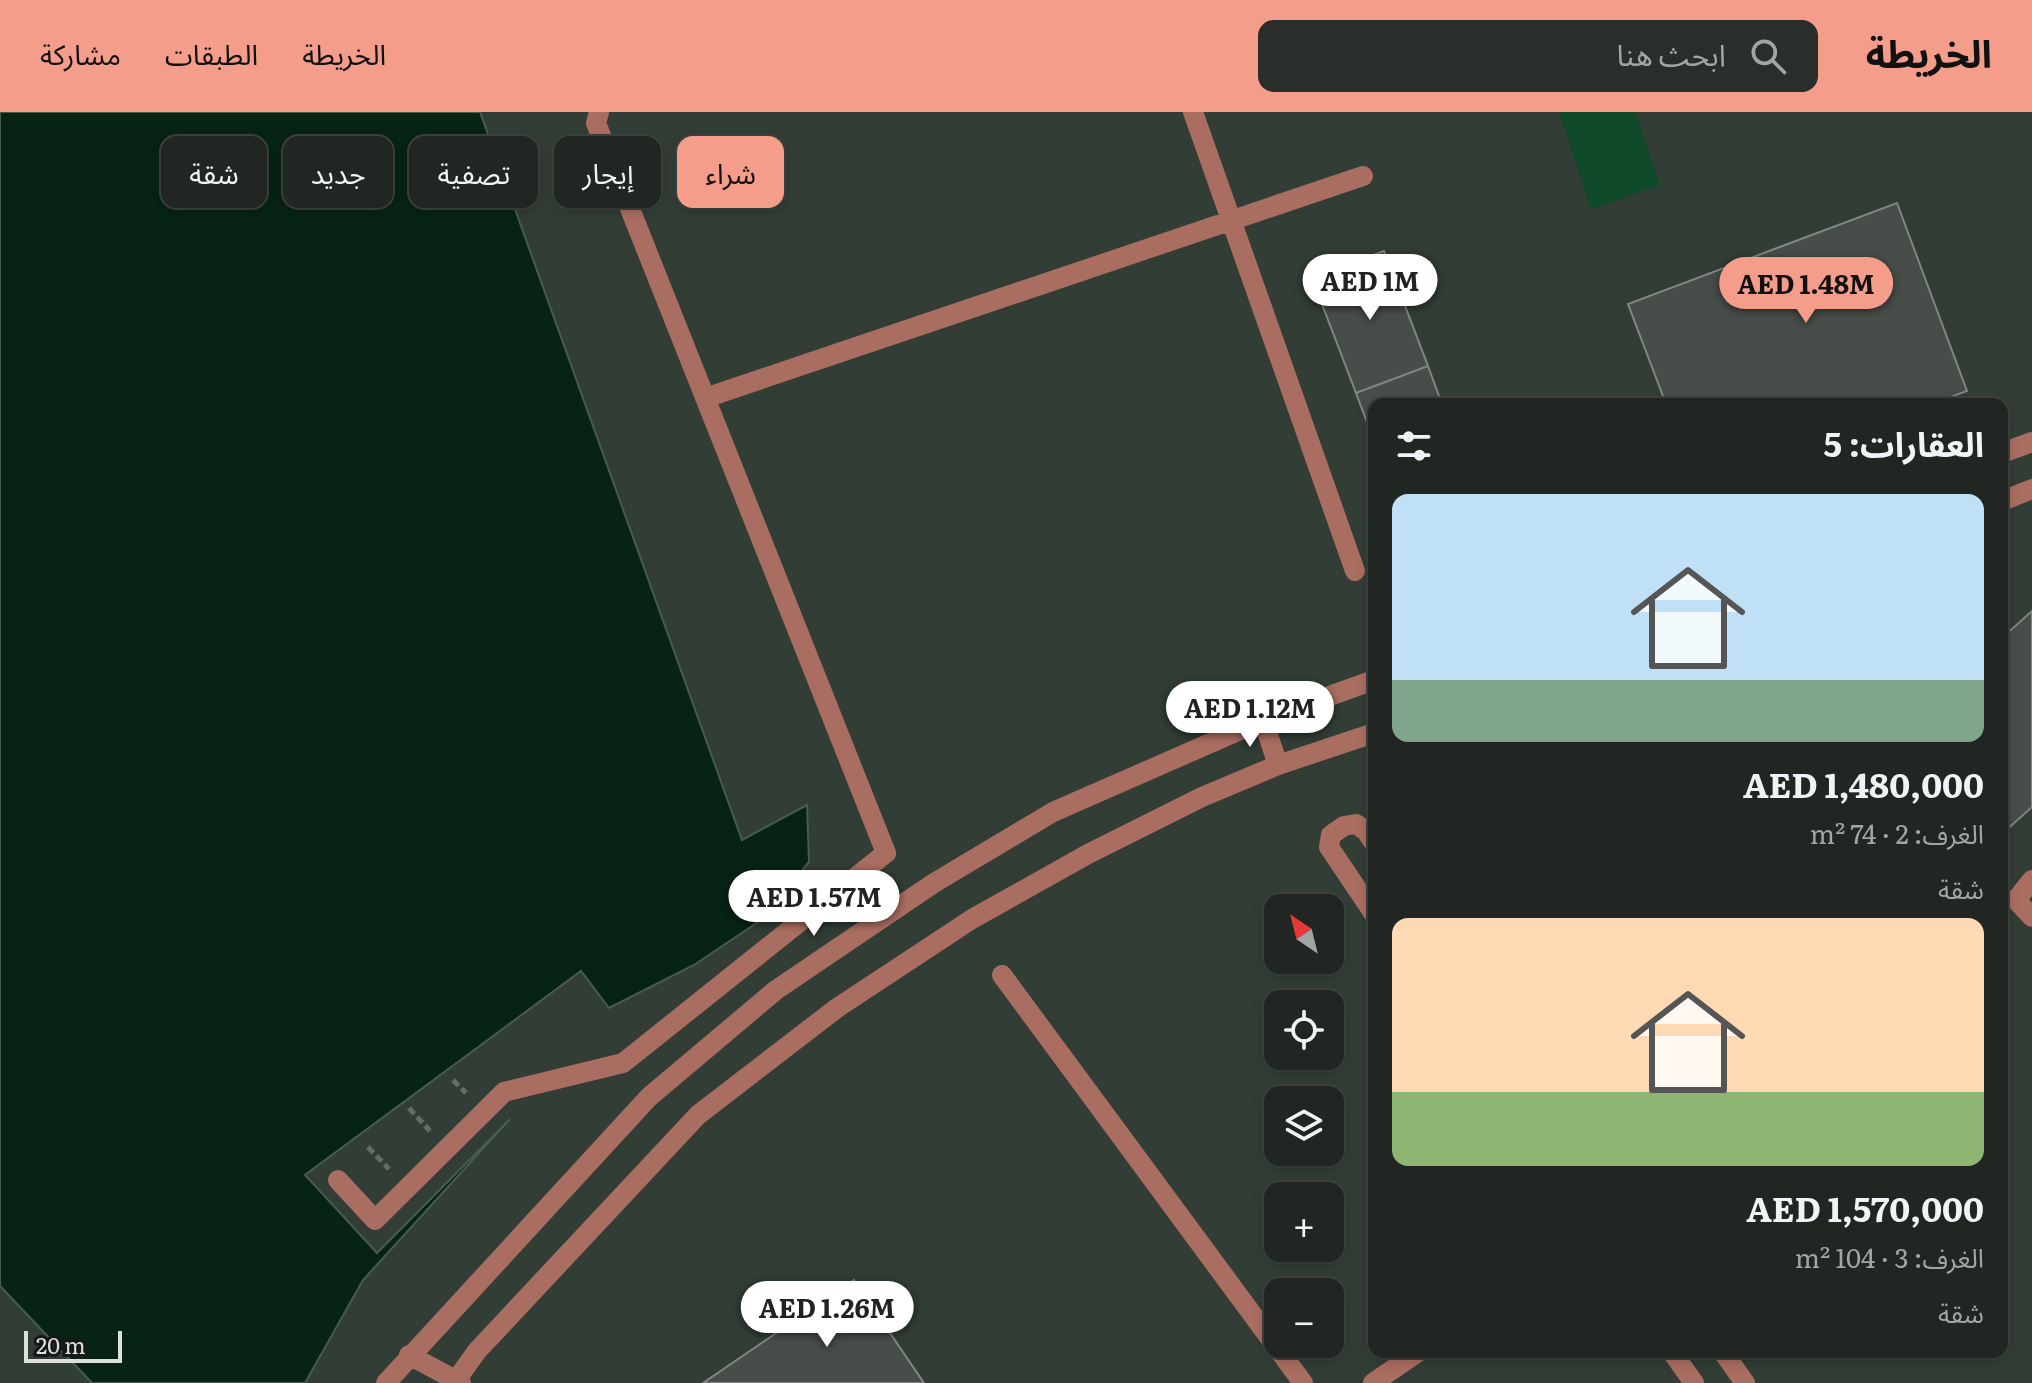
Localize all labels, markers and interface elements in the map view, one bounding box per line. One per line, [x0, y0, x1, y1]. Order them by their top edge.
search box [1258, 20, 1818, 92]
text: الخريطة [1866, 23, 1992, 80]
text: ابحث هنا [1616, 31, 1726, 75]
text: مشاركة [40, 32, 121, 74]
text: الطبقات [165, 32, 258, 74]
text: الخريطة [302, 32, 386, 74]
icon: search [1746, 34, 1790, 78]
chip: شقة [161, 136, 267, 208]
chip: جديد [283, 136, 393, 208]
chip: تصفية [409, 136, 538, 208]
chip: إيجار [554, 136, 661, 208]
chip: شراء [677, 136, 784, 208]
pin: AED 1M [1305, 254, 1435, 322]
pin: AED 1.48M [1714, 257, 1898, 325]
text: AED 1M [1321, 260, 1419, 299]
text: AED 1.48M [1737, 263, 1875, 302]
text: العقارات: 5 [1823, 417, 1984, 467]
icon: filters [1392, 424, 1436, 468]
icon: home [1616, 546, 1760, 690]
pin: AED 1.12M [1158, 681, 1342, 749]
text: AED 1.12M [1184, 687, 1316, 726]
text: AED 1,480,000 [1743, 758, 1984, 808]
text: الغرف: 2 · 74 m² [1810, 813, 1984, 852]
text: شقة [1938, 868, 1984, 907]
pin: AED 1.57M [722, 870, 906, 938]
text: AED 1.57M [746, 876, 882, 915]
north arrow [1264, 894, 1344, 974]
map controls [1264, 894, 1344, 1358]
icon: home [1616, 970, 1760, 1114]
button: locate [1264, 990, 1344, 1070]
button: layers [1264, 1086, 1344, 1166]
button: + [1264, 1182, 1344, 1262]
text: AED 1,570,000 [1746, 1182, 1984, 1232]
text: الغرف: 3 · 104 m² [1795, 1237, 1984, 1276]
button: − [1264, 1278, 1344, 1358]
pin: AED 1.26M [735, 1281, 919, 1349]
text: AED 1.26M [759, 1287, 895, 1326]
text: شقة [1938, 1292, 1984, 1331]
scale bar [24, 1327, 122, 1363]
text: 20 m [36, 1328, 86, 1361]

